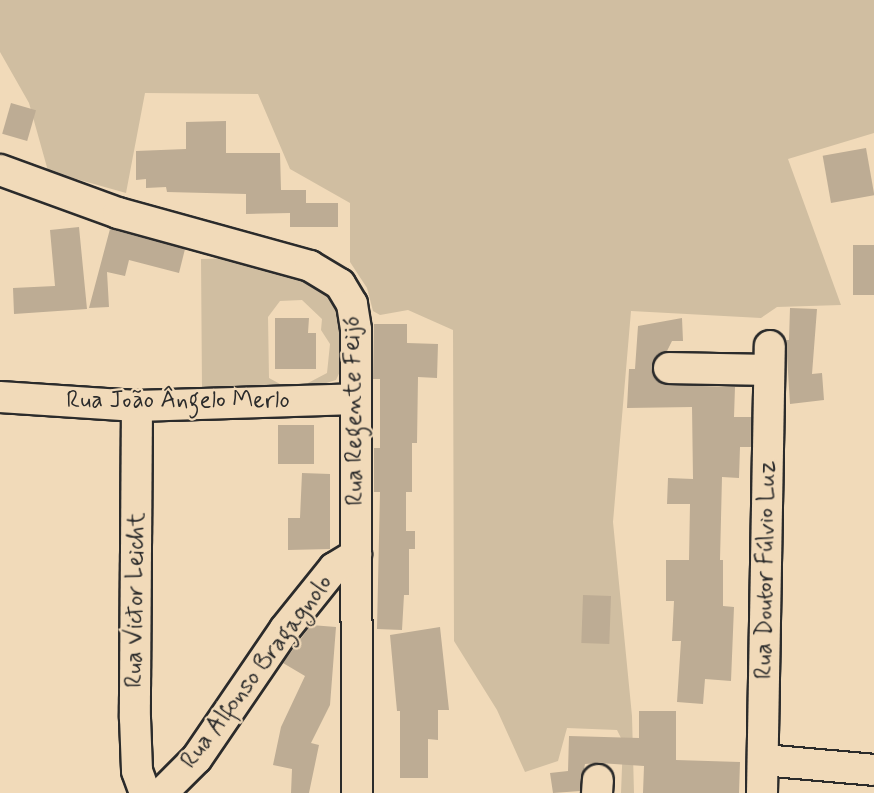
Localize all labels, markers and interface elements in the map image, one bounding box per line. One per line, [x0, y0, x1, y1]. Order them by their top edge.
street label: Rua Regente Feijó [338, 317, 370, 505]
street label: Rua João Ângelo Merlo [66, 387, 290, 415]
street label: Rua Doutor Fúlvio Luz [750, 463, 782, 677]
street label: Rua Victor Leicht [120, 511, 152, 689]
street label: Rua Alfonso Bragagnolo [176, 571, 338, 773]

